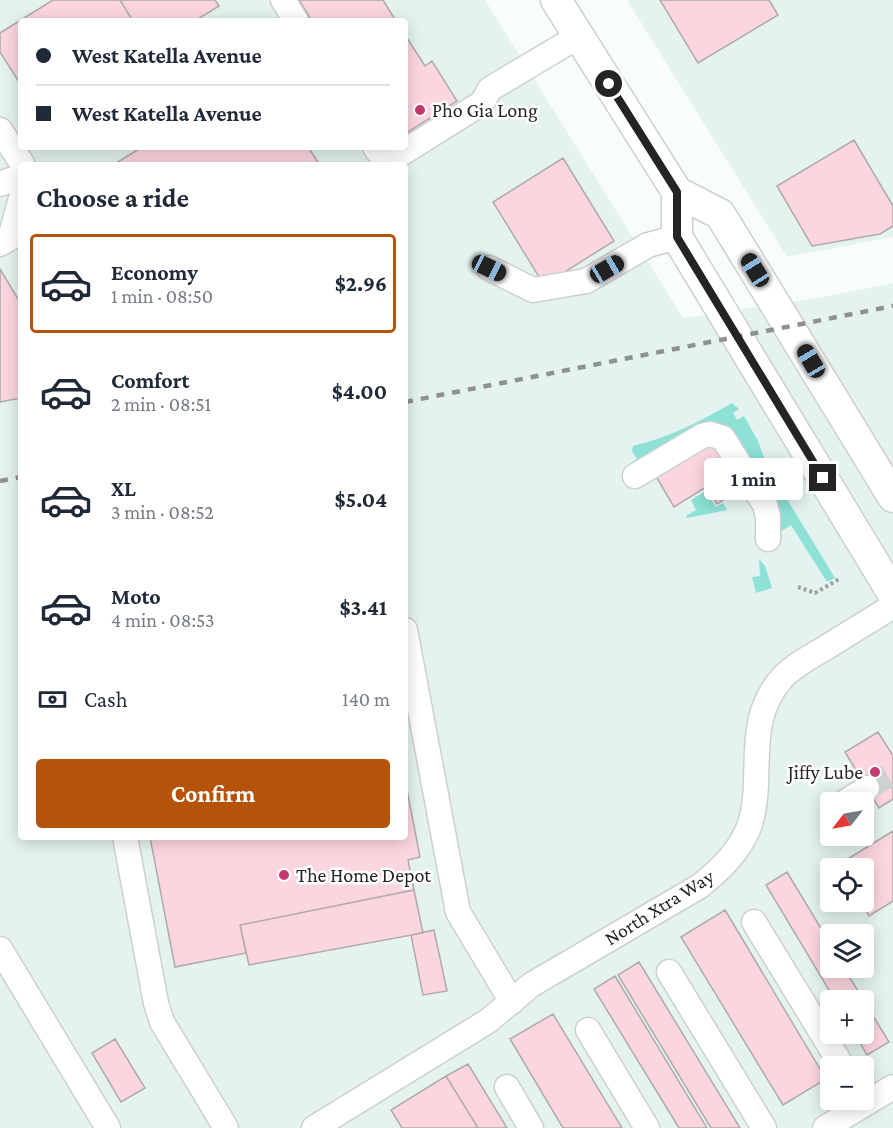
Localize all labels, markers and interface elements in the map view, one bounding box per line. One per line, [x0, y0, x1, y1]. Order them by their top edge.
text: West Katella Avenue [72, 43, 262, 68]
route start [595, 70, 622, 97]
place label: Pho Gia Long [432, 99, 538, 122]
text: West Katella Avenue [72, 101, 262, 126]
marker: Pho Gia Long [413, 103, 427, 117]
text: Choose a ride [36, 183, 189, 213]
car [738, 250, 772, 290]
car [469, 252, 509, 284]
car [587, 252, 627, 286]
icon: car [39, 257, 93, 311]
text: Economy [111, 260, 198, 285]
text: $2.96 [335, 271, 387, 296]
text: 1 min · 08:50 [111, 285, 213, 307]
car [794, 341, 828, 381]
icon: car [39, 365, 93, 419]
text: Comfort [111, 368, 189, 393]
text: $4.00 [332, 379, 387, 404]
text: 2 min · 08:51 [111, 393, 211, 415]
callout: 1 min [703, 457, 802, 499]
route end [809, 464, 836, 491]
text: 1 min [731, 468, 776, 490]
icon: car [39, 473, 93, 527]
text: XL [111, 476, 136, 501]
text: $5.04 [335, 487, 387, 512]
text: 3 min · 08:52 [111, 501, 214, 523]
icon: car [39, 581, 93, 635]
text: Moto [111, 584, 161, 609]
text: $3.41 [339, 595, 387, 620]
text: 4 min · 08:53 [111, 609, 215, 631]
icon: cash [36, 683, 69, 716]
text: Cash [84, 687, 128, 712]
text: 140 m [342, 688, 390, 710]
button: Confirm [36, 759, 390, 828]
place label: Jiffy Lube [786, 761, 863, 784]
marker: Jiffy Lube [868, 765, 882, 779]
north arrow [820, 792, 874, 846]
map controls [820, 792, 874, 1110]
button: locate [820, 858, 874, 912]
place label: The Home Depot [296, 864, 431, 887]
street label: North Xtra Way [600, 864, 719, 950]
marker: The Home Depot [277, 868, 291, 882]
button: layers [820, 924, 874, 978]
button: + [820, 990, 874, 1044]
button: − [820, 1056, 874, 1110]

